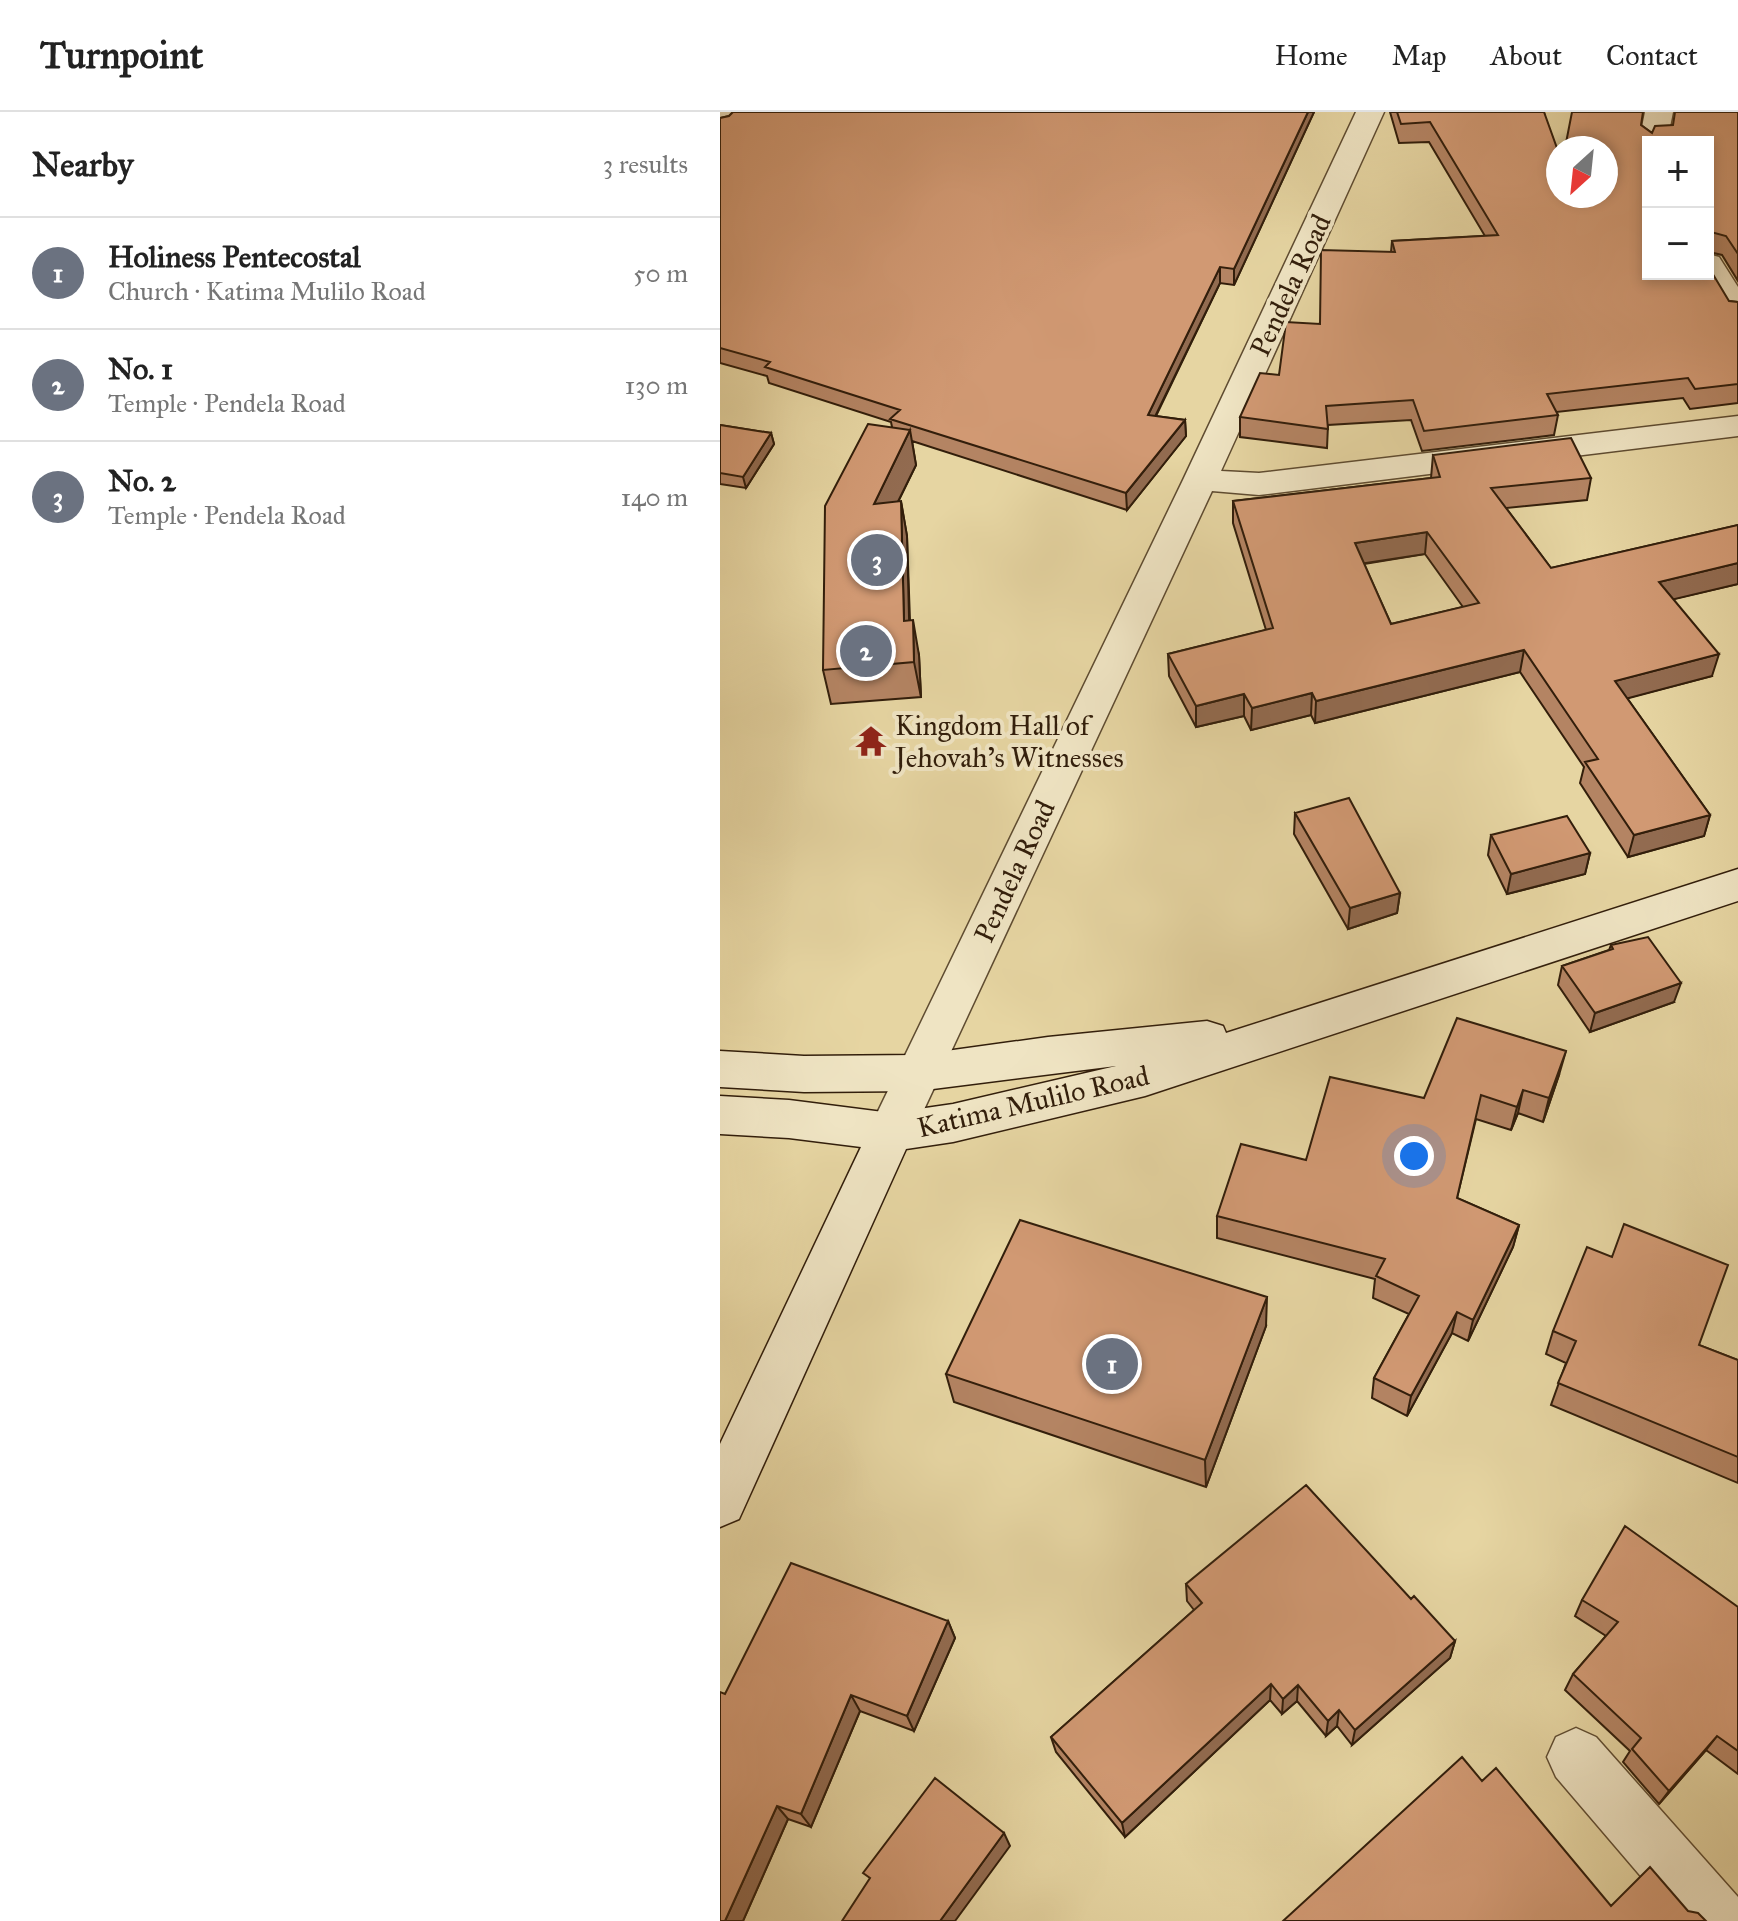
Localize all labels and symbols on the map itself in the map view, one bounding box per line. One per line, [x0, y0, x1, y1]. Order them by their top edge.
north arrow [1546, 136, 1618, 208]
street label: Pendela Road [1242, 208, 1339, 362]
pin: 3 [851, 530, 903, 590]
pin: 2 [840, 621, 892, 681]
place label: Kingdom Hall of Jehovah's Witnesses [892, 708, 1124, 775]
temple icon: Kingdom Hall of Jehovah's Witnesses [854, 724, 888, 758]
street label: Pendela Road [966, 794, 1063, 948]
street label: Katima Mulilo Road [914, 1058, 1152, 1145]
your location [1394, 1136, 1434, 1176]
pin: 1 [1086, 1334, 1138, 1394]

